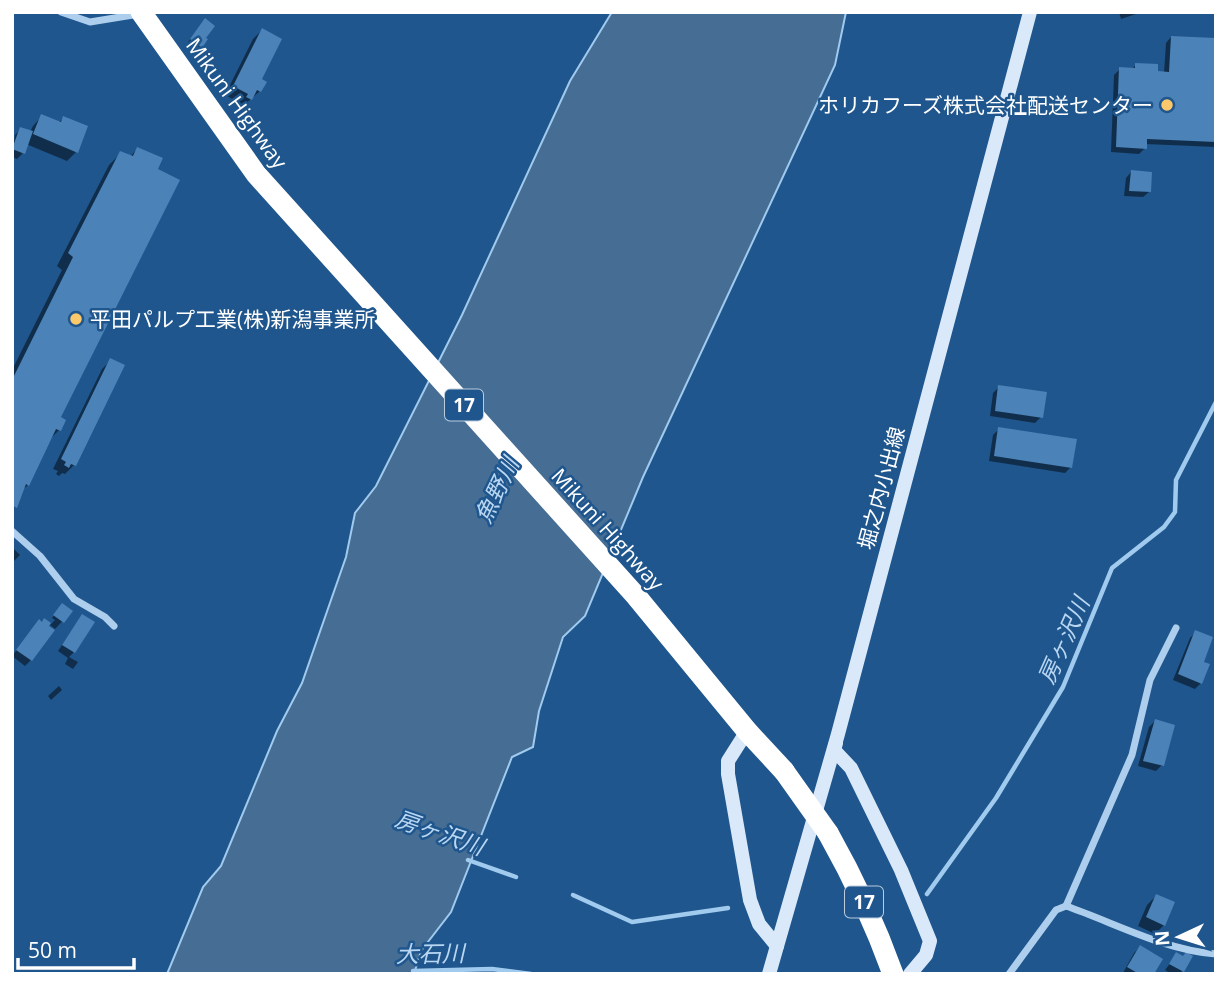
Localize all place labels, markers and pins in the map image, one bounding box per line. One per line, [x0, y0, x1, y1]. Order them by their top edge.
place label: ホリカフーズ株式会社配送センター [818, 91, 1153, 119]
marker: ホリカフーズ株式会社配送センター [1159, 97, 1175, 113]
place label: 平田パルプ工業(株)新潟事業所 [90, 305, 375, 333]
marker: 平田パルプ工業(株)新潟事業所 [68, 311, 84, 327]

